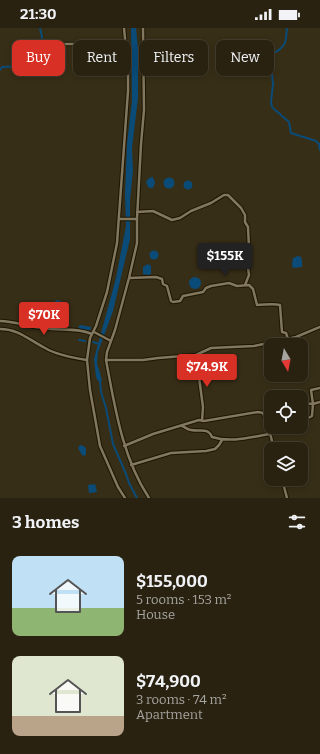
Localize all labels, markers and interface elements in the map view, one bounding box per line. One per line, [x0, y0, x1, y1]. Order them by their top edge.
text: 21:30 [20, 5, 57, 23]
chip: Buy [12, 40, 65, 76]
chip: Rent [73, 40, 131, 76]
chip: Filters [139, 40, 208, 76]
chip: New [216, 40, 274, 76]
pin: $155K [197, 243, 253, 277]
text: $155K [207, 248, 244, 263]
pin: $70K [20, 302, 68, 336]
text: $70K [28, 307, 60, 322]
north arrow [264, 338, 308, 382]
map controls [264, 338, 308, 486]
pin: $74.9K [174, 354, 240, 388]
text: $74.9K [186, 359, 228, 374]
button: locate [264, 390, 308, 434]
button: layers [264, 442, 308, 486]
icon: filters [286, 511, 308, 533]
text: 3 homes [12, 512, 79, 533]
text: $155,000 [136, 571, 208, 592]
icon: home [44, 572, 92, 620]
text: 5 rooms · 153 m² [136, 592, 231, 607]
text: House [136, 607, 175, 622]
text: $74,900 [136, 671, 201, 692]
icon: home [44, 672, 92, 720]
text: 3 rooms · 74 m² [136, 692, 227, 707]
text: Apartment [136, 707, 203, 722]

